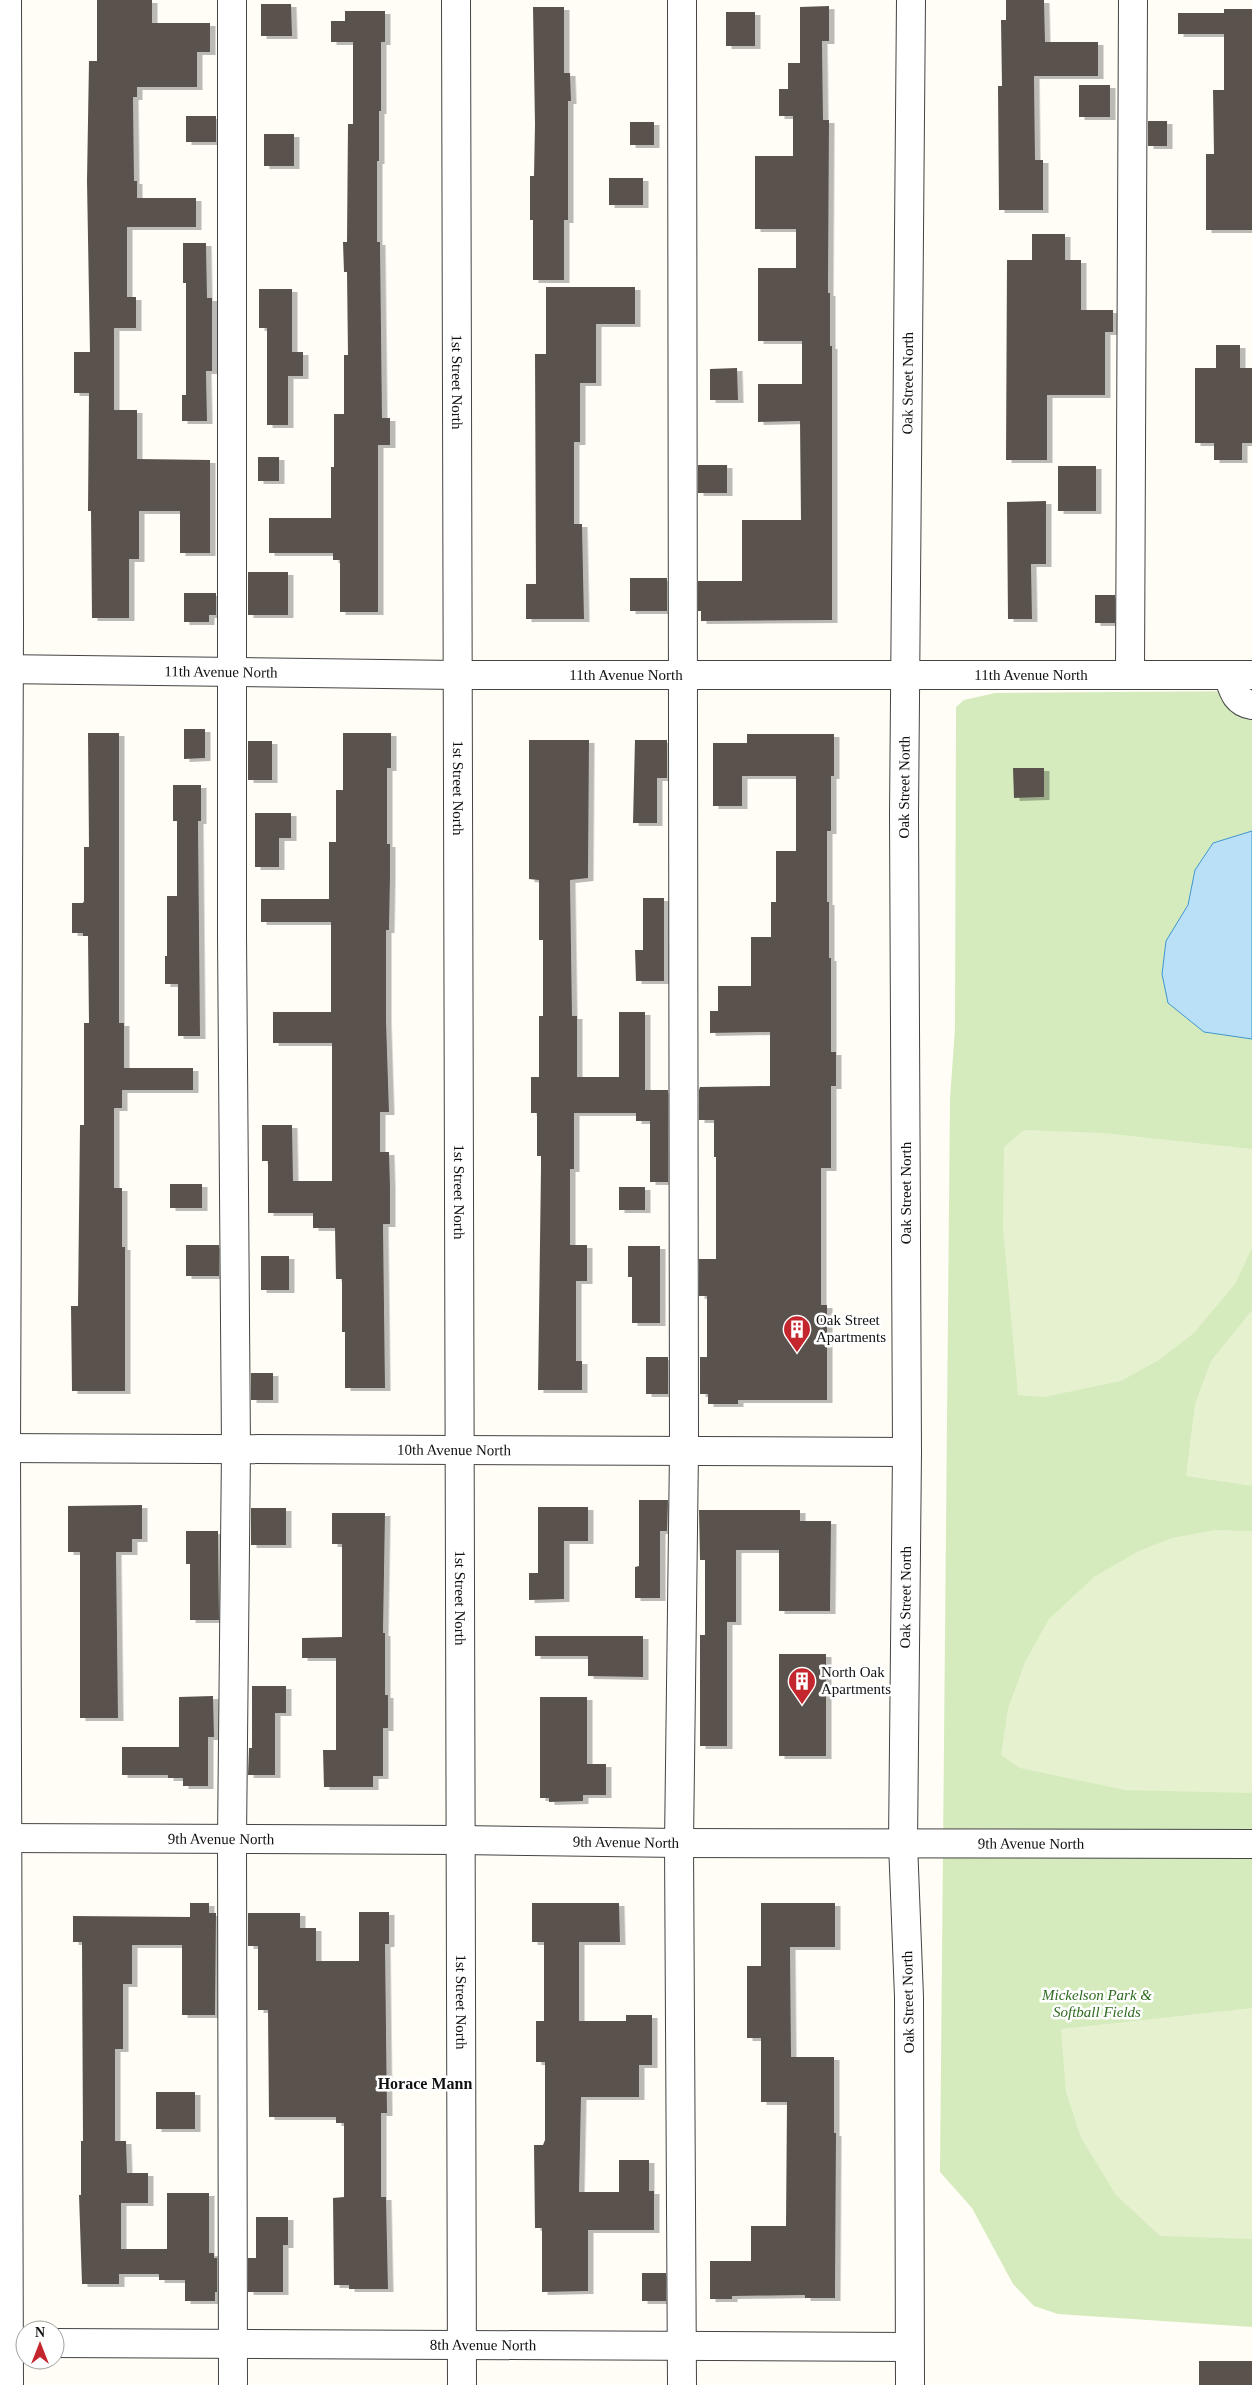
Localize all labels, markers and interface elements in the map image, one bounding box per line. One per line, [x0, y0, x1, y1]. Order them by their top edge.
street label: Oak Street North [899, 331, 916, 435]
street label: 1st Street North [449, 334, 465, 430]
street label: 11th Avenue North [164, 663, 278, 681]
street label: 11th Avenue North [569, 667, 683, 683]
street label: 11th Avenue North [974, 667, 1088, 683]
street label: Oak Street North [896, 735, 913, 838]
street label: 1st Street North [450, 740, 466, 836]
street label: Oak Street North [898, 1141, 914, 1244]
street label: 1st Street North [451, 1144, 467, 1240]
place label: Oak Street Apartments [816, 1312, 886, 1345]
building icon: Oak Street Apartments [782, 1314, 812, 1353]
street label: 10th Avenue North [397, 1442, 512, 1458]
street label: Oak Street North [897, 1545, 914, 1648]
street label: 1st Street North [452, 1550, 468, 1646]
place label: North Oak Apartments [821, 1664, 891, 1697]
building icon: North Oak Apartments [787, 1666, 817, 1705]
street label: 9th Avenue North [168, 1831, 275, 1847]
street label: 9th Avenue North [573, 1834, 680, 1851]
street label: 9th Avenue North [978, 1836, 1085, 1852]
street label: Oak Street North [899, 1950, 917, 2053]
street label: 1st Street North [453, 1954, 469, 2050]
park label: Mickelson Park & Softball Fields [1041, 1987, 1152, 2020]
district label: Horace Mann [378, 2075, 472, 2092]
north arrow [15, 2320, 65, 2370]
text: N [35, 2325, 45, 2340]
street label: 8th Avenue North [430, 2337, 537, 2353]

